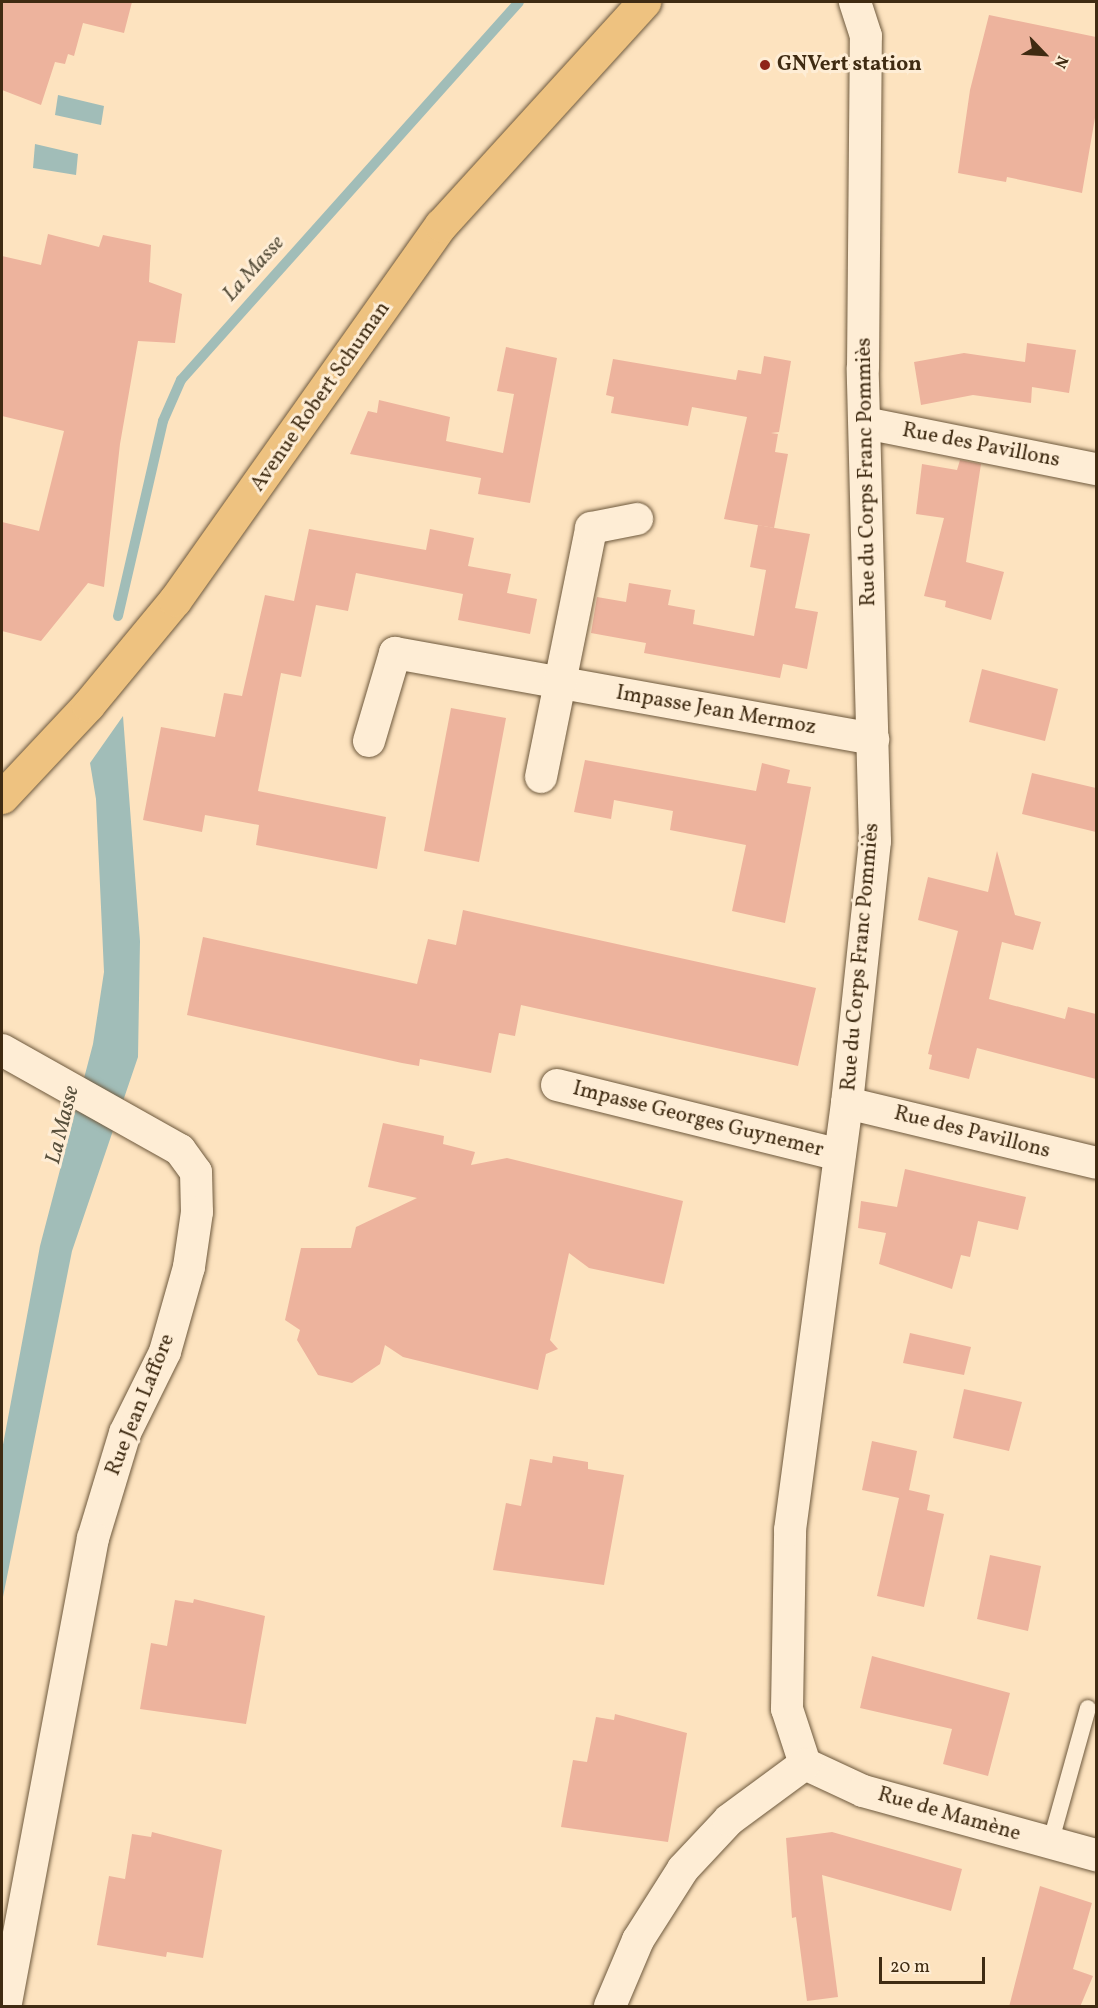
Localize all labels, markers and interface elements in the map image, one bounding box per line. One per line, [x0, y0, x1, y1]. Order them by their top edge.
north arrow [1014, 24, 1074, 84]
place label: GNVert station [777, 52, 922, 78]
text: N [1048, 52, 1073, 72]
marker: GNVert station [758, 58, 772, 72]
water label: La Masse [218, 231, 290, 307]
street label: Avenue Robert Schuman [246, 297, 396, 497]
street label: Rue du Corps Franc Pommiès [852, 337, 882, 607]
street label: Rue des Pavillons [900, 418, 1062, 474]
street label: Impasse Jean Mermoz [614, 681, 818, 741]
street label: Rue du Corps Franc Pommiès [837, 822, 885, 1092]
street label: Impasse Georges Guynemer [570, 1077, 826, 1163]
water label: La Masse [41, 1083, 85, 1167]
street label: Rue des Pavillons [891, 1101, 1053, 1165]
street label: Rue Jean Laffore [101, 1330, 181, 1480]
street label: Rue de Mamène [875, 1783, 1023, 1847]
scale bar [882, 1945, 988, 1983]
text: 20 m [890, 1955, 930, 1980]

